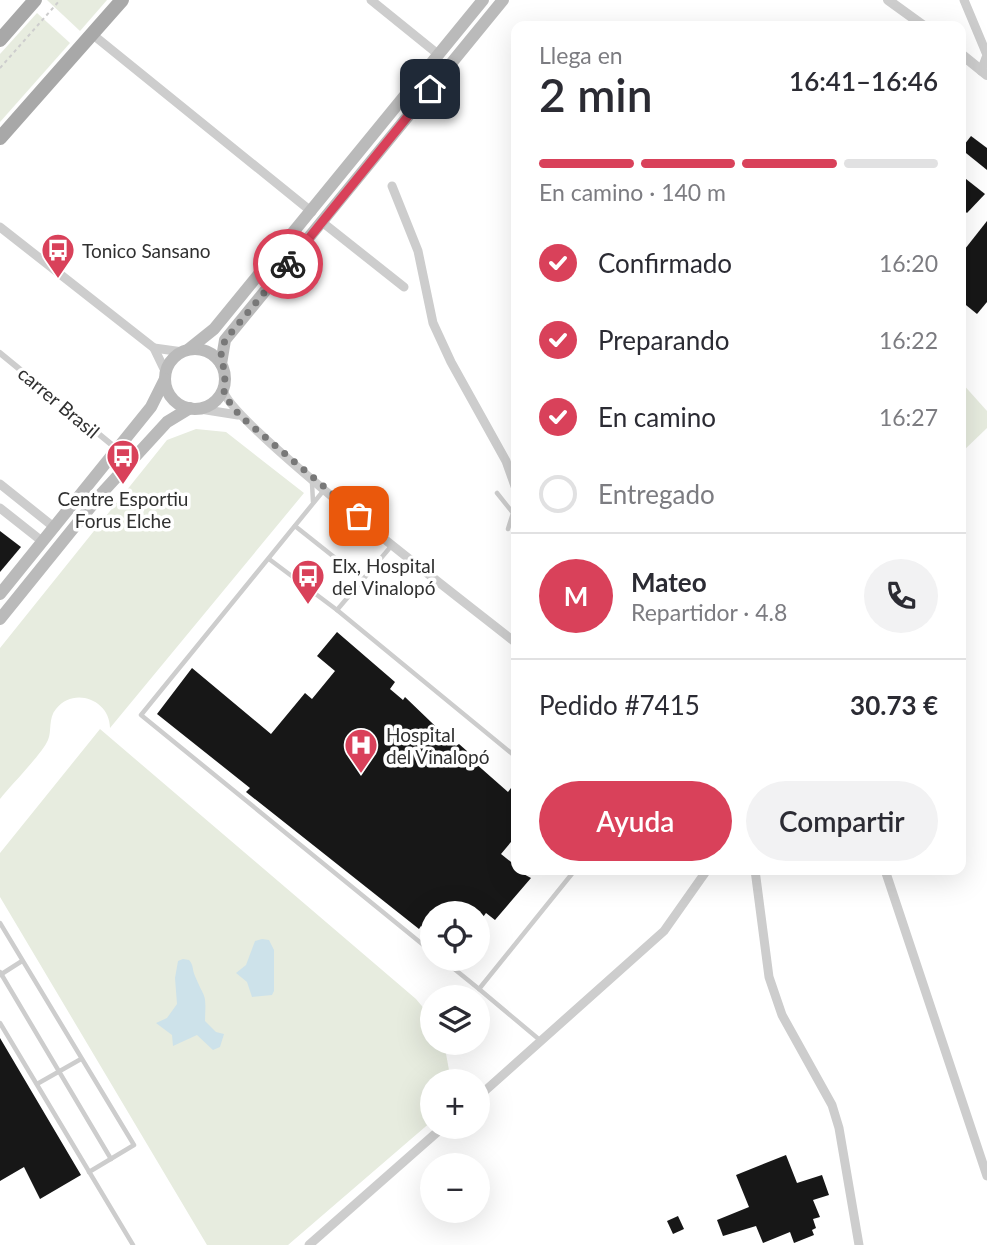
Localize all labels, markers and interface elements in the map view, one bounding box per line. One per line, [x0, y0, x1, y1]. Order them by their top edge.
text: Llega en [539, 41, 623, 69]
pin [400, 59, 460, 119]
text: 16:41–16:46 [789, 65, 938, 97]
text: 2 min [539, 67, 653, 122]
icon: home [411, 70, 449, 108]
text: En camino · 140 m [539, 178, 726, 206]
courier [253, 229, 323, 299]
bus stop icon: Tonico Sansano [39, 231, 77, 280]
place label: Tonico Sansano [82, 239, 211, 262]
icon: check [539, 244, 577, 282]
icon: bike [269, 245, 307, 283]
text: Confirmado [598, 247, 732, 279]
text: 16:20 [879, 249, 938, 277]
icon: check [539, 321, 577, 359]
text: Preparando [598, 324, 730, 356]
text: 16:22 [879, 326, 938, 354]
street label: carrer Brasil [14, 361, 104, 443]
icon: check [539, 398, 577, 436]
text: En camino [598, 401, 716, 433]
text: 16:27 [879, 403, 938, 431]
bus stop icon: Centre Esportiu Forus Elche [104, 437, 142, 486]
text: Entregado [598, 478, 715, 510]
pin [329, 486, 389, 546]
place label: Centre Esportiu Forus Elche [58, 487, 188, 532]
icon: bag [340, 497, 378, 535]
place label: Elx, Hospital del Vinalopó [332, 554, 435, 599]
bus stop icon: Elx, Hospital del Vinalopó [289, 557, 327, 606]
button: phone [864, 559, 938, 633]
text: Mateo [631, 566, 707, 598]
text: M [564, 580, 588, 612]
text: Repartidor · 4.8 [631, 598, 787, 626]
text: Pedido #7415 [539, 689, 700, 721]
text: 30.73 € [850, 689, 938, 721]
place label: Hospital del Vinalopó [386, 723, 489, 768]
hospital icon: Hospital del Vinalopó [342, 726, 380, 775]
button: Ayuda [539, 781, 732, 861]
button: Compartir [746, 781, 938, 861]
map controls [420, 901, 490, 1223]
button: locate [420, 901, 490, 971]
button: layers [420, 985, 490, 1055]
button: + [420, 1069, 490, 1139]
button: − [420, 1153, 490, 1223]

